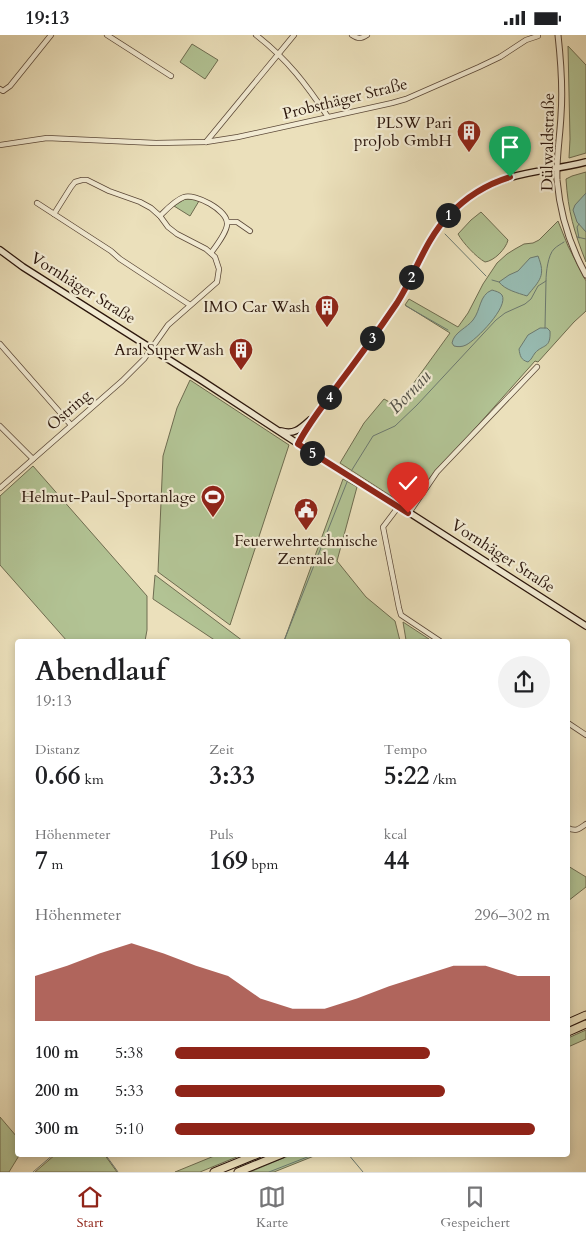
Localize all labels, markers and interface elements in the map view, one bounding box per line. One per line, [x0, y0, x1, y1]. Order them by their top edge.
text: 19:13 [25, 5, 69, 31]
street label: Probsthäger Straße [280, 73, 410, 125]
street label: Dülwaldstraße [536, 93, 560, 191]
place label: PLSW Pari proJob GmbH [354, 112, 452, 152]
building icon: PLSW Pari proJob GmbH [456, 119, 482, 153]
pin [489, 126, 531, 177]
icon: arrive [496, 133, 524, 161]
pin: 1 [436, 203, 460, 227]
text: 1 [445, 206, 452, 225]
street label: Vornhäger Straße [26, 247, 140, 329]
pin: 2 [398, 265, 424, 289]
text: 2 [408, 268, 415, 287]
building icon: IMO Car Wash [314, 294, 340, 328]
place label: IMO Car Wash [203, 296, 310, 318]
pin: 3 [360, 325, 384, 351]
text: 3 [369, 329, 376, 348]
building icon: Aral SuperWash [228, 337, 254, 371]
place label: Aral SuperWash [114, 339, 224, 361]
water label: Bornau [383, 365, 437, 419]
street label: Ostring [42, 384, 96, 436]
pin: 4 [316, 385, 342, 409]
text: 4 [326, 388, 333, 407]
pin: 5 [300, 441, 324, 465]
text: 5 [309, 444, 316, 463]
pin [387, 462, 429, 513]
icon: check [394, 469, 422, 497]
sports icon: Helmut-Paul-Sportanlage [200, 484, 226, 518]
place label: Helmut-Paul-Sportanlage [21, 486, 196, 508]
public building icon: Feuerwehrtechnische Zentrale [293, 497, 319, 531]
street label: Vornhäger Straße [447, 514, 559, 598]
place label: Feuerwehrtechnische Zentrale [234, 530, 378, 570]
text: Abendlauf [35, 652, 166, 690]
button: share [498, 656, 550, 708]
text: 19:13 [35, 690, 72, 712]
text: Distanz [35, 740, 80, 759]
text: Zeit [209, 740, 234, 759]
text: Tempo [384, 740, 427, 759]
text: 0.66 [35, 759, 81, 793]
text: 3:33 [209, 759, 255, 793]
text: 5:22 [384, 759, 429, 793]
text: km [81, 770, 104, 789]
text: /km [429, 770, 457, 789]
text: Höhenmeter [35, 825, 110, 844]
text: Puls [209, 825, 234, 844]
text: kcal [384, 825, 407, 844]
text: 7 [35, 844, 48, 878]
text: 169 [209, 844, 248, 878]
text: 44 [384, 844, 409, 878]
text: m [48, 855, 63, 874]
text: bpm [248, 855, 278, 874]
text: Höhenmeter [35, 904, 121, 926]
text: 296–302 m [474, 904, 550, 926]
text: 100 m [35, 1042, 79, 1064]
text: 5:38 [115, 1042, 144, 1064]
text: 200 m [35, 1080, 79, 1102]
text: 5:33 [115, 1080, 144, 1102]
text: 300 m [35, 1118, 79, 1140]
text: 5:10 [115, 1118, 144, 1140]
tab: Start [76, 1183, 104, 1232]
tab: Karte [256, 1183, 288, 1232]
tab: Gespeichert [440, 1183, 510, 1232]

